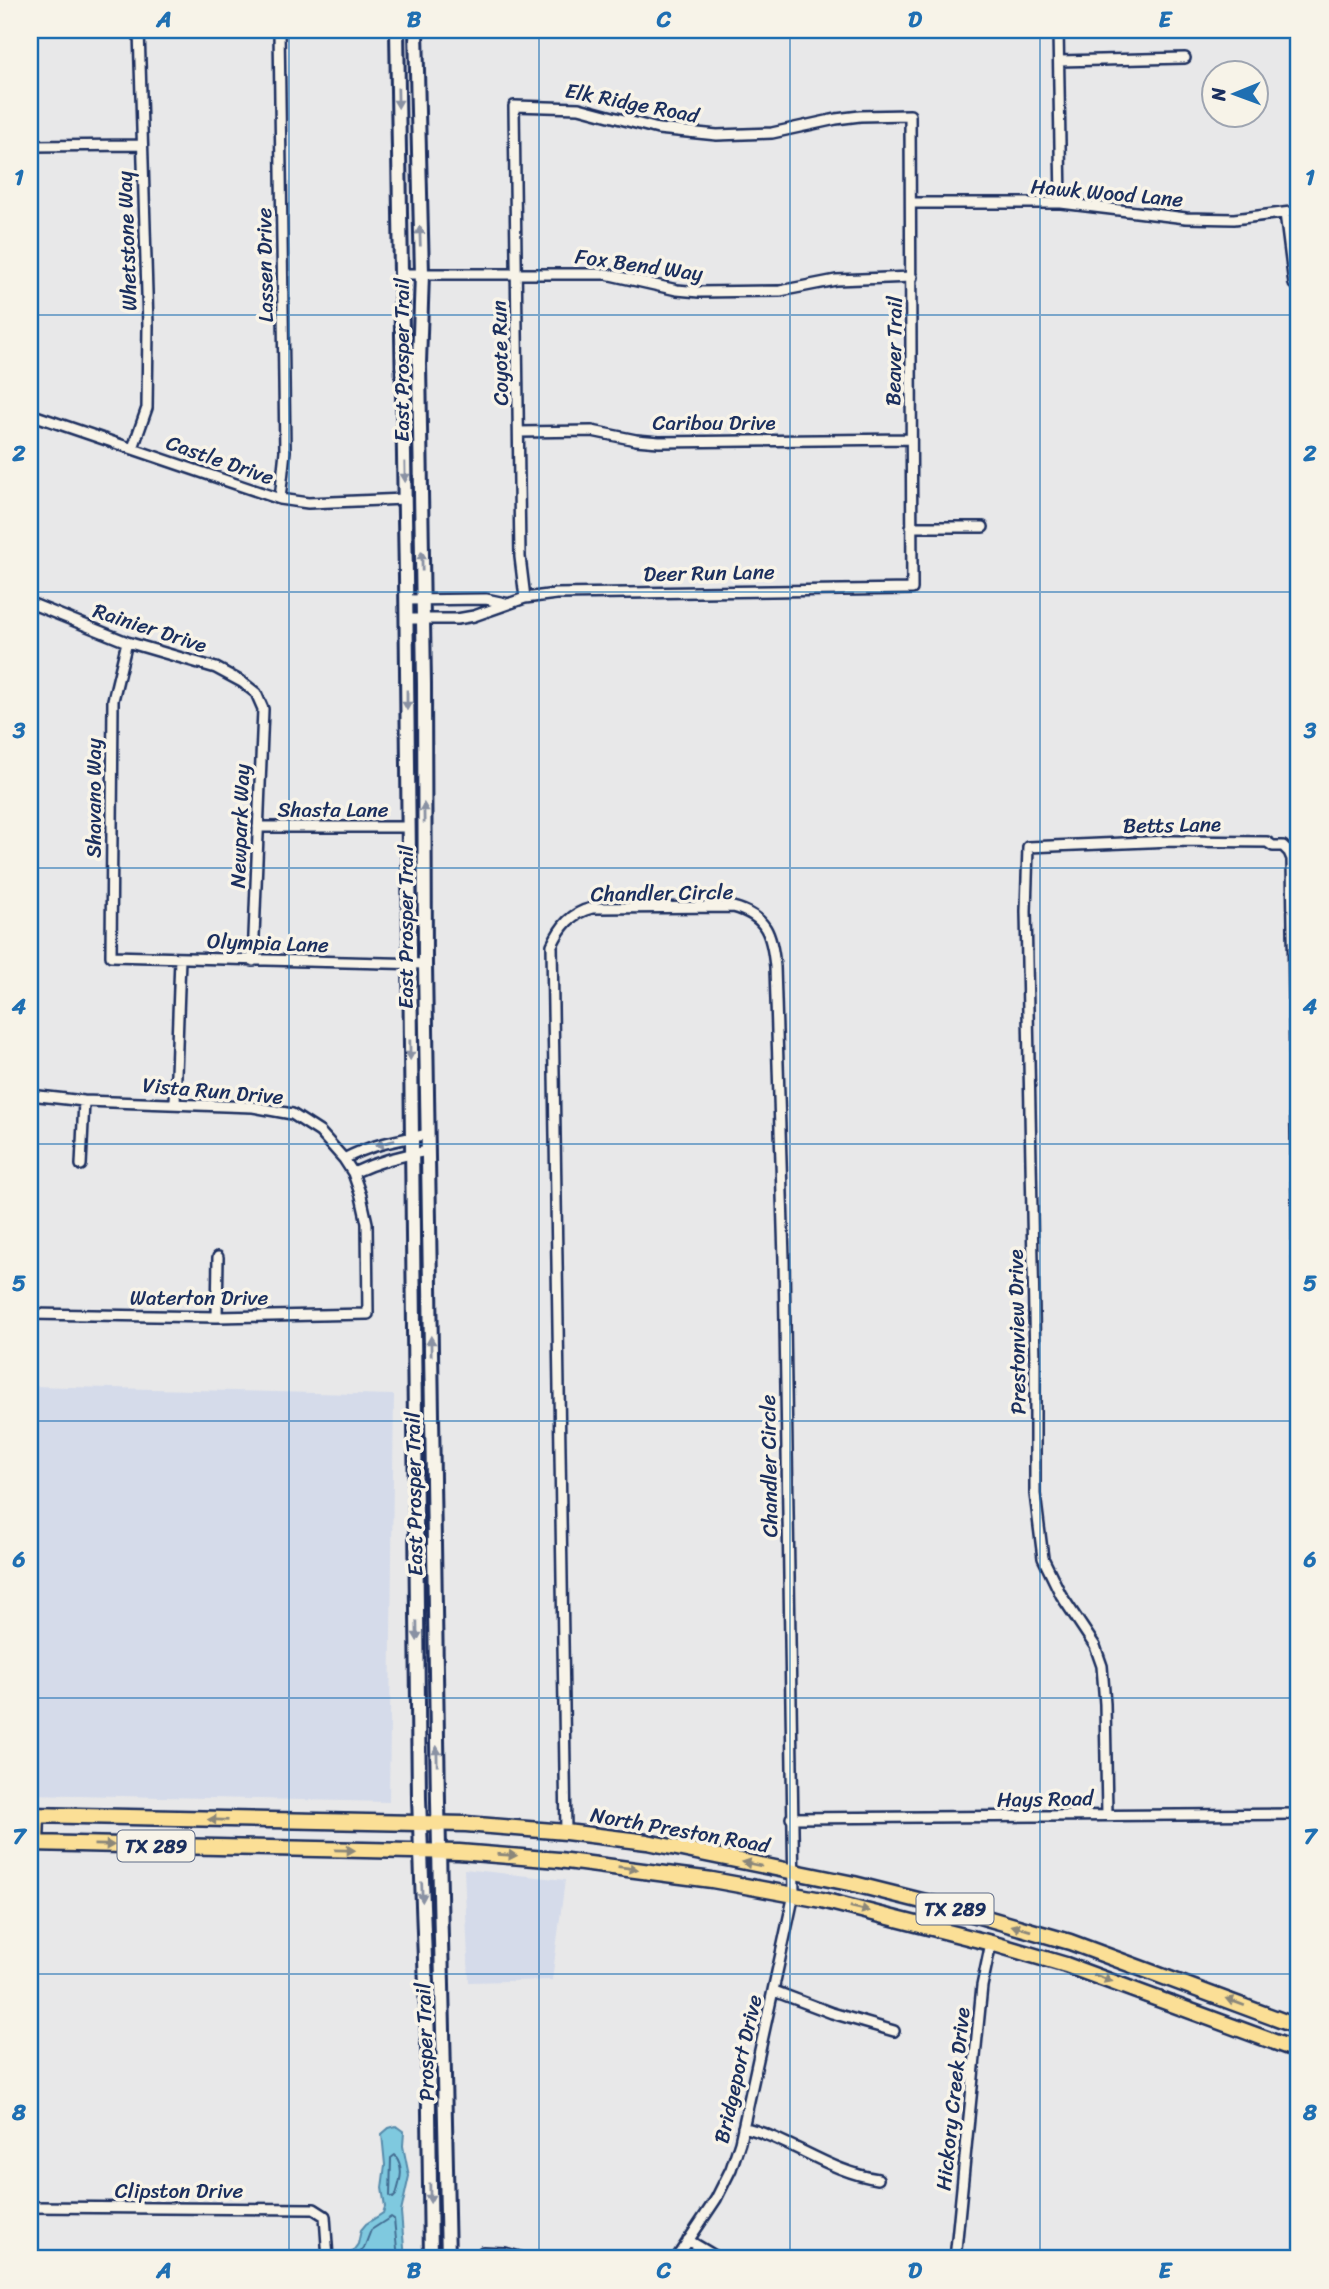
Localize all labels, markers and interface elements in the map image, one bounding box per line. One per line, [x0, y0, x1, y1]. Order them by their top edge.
text: A [155, 0, 172, 40]
text: B [407, 0, 422, 40]
text: C [656, 0, 672, 40]
text: D [908, 0, 923, 40]
text: E [1159, 0, 1174, 40]
north arrow [1200, 60, 1270, 130]
street label: Elk Ridge Road [562, 71, 704, 135]
one-way arrow [393, 87, 404, 109]
text: N [1202, 87, 1235, 102]
text: 1 [14, 157, 24, 198]
text: 1 [1305, 157, 1315, 198]
street label: Hawk Wood Lane [1029, 167, 1185, 219]
street label: Whetstone Way [106, 170, 148, 312]
street label: Lassen Drive [245, 207, 285, 323]
one-way arrow [415, 224, 426, 246]
street label: Fox Bend Way [573, 237, 705, 293]
street label: East Prosper Trail [383, 277, 421, 442]
street label: Beaver Trail [874, 295, 914, 406]
street label: Coyote Run [480, 300, 520, 406]
street label: Caribou Drive [652, 404, 776, 442]
street label: Castle Drive [161, 424, 279, 496]
text: 2 [11, 433, 26, 474]
text: 2 [1302, 433, 1317, 474]
one-way arrow [399, 462, 410, 484]
one-way arrow [417, 550, 428, 572]
street label: Deer Run Lane [643, 553, 775, 593]
street label: Rainier Drive [88, 592, 212, 664]
one-way arrow [401, 689, 413, 711]
text: 3 [12, 710, 26, 751]
text: 3 [1303, 710, 1317, 751]
street label: Shavano Way [75, 738, 113, 858]
street label: Newpark Way [219, 763, 261, 889]
street label: Shasta Lane [277, 791, 389, 829]
one-way arrow [419, 802, 430, 824]
street label: Betts Lane [1123, 805, 1221, 845]
street label: East Prosper Trail [387, 844, 425, 1009]
street label: Chandler Circle [590, 873, 734, 913]
street label: Olympia Lane [206, 922, 330, 964]
text: 4 [11, 986, 27, 1027]
text: 4 [1302, 986, 1318, 1027]
one-way arrow [404, 1039, 416, 1061]
street label: Vista Run Drive [141, 1066, 285, 1116]
one-way arrow [374, 1138, 396, 1149]
street label: Prestonview Drive [997, 1249, 1037, 1415]
text: 5 [12, 1263, 26, 1304]
text: 5 [1303, 1263, 1317, 1304]
street label: Waterton Drive [130, 1279, 268, 1317]
one-way arrow [425, 1334, 437, 1356]
street label: Chandler Circle [749, 1394, 789, 1538]
street label: East Prosper Trail [394, 1411, 434, 1576]
text: 6 [11, 1539, 26, 1580]
text: 6 [1302, 1539, 1317, 1580]
one-way arrow [411, 1621, 423, 1643]
one-way arrow [431, 1745, 443, 1767]
street label: Hays Road [996, 1779, 1095, 1819]
street label: North Preston Road [587, 1796, 775, 1865]
one-way arrow [206, 1815, 228, 1826]
text: 7 [12, 1816, 27, 1857]
text: 7 [1303, 1816, 1318, 1857]
road number: TX 289 [118, 1830, 194, 1862]
one-way arrow [93, 1839, 115, 1850]
one-way arrow [335, 1845, 357, 1856]
one-way arrow [497, 1850, 519, 1861]
one-way arrow [741, 1858, 763, 1869]
one-way arrow [618, 1863, 640, 1874]
one-way arrow [417, 1882, 428, 1904]
road number: TX 289 [916, 1894, 993, 1924]
one-way arrow [849, 1904, 871, 1915]
one-way arrow [1010, 1922, 1031, 1932]
one-way arrow [1092, 1973, 1113, 1984]
street label: Prosper Trail [404, 1981, 446, 2102]
street label: Bridgeport Drive [702, 1991, 774, 2147]
one-way arrow [1225, 1997, 1246, 2008]
street label: Hickory Creek Drive [924, 2006, 982, 2192]
text: 8 [11, 2092, 26, 2133]
text: 8 [1302, 2092, 1317, 2133]
street label: Clipston Drive [115, 2172, 244, 2210]
one-way arrow [425, 2183, 436, 2205]
text: A [155, 2250, 172, 2289]
text: B [407, 2250, 422, 2289]
text: C [656, 2250, 672, 2289]
text: D [908, 2250, 923, 2289]
text: E [1159, 2250, 1174, 2289]

